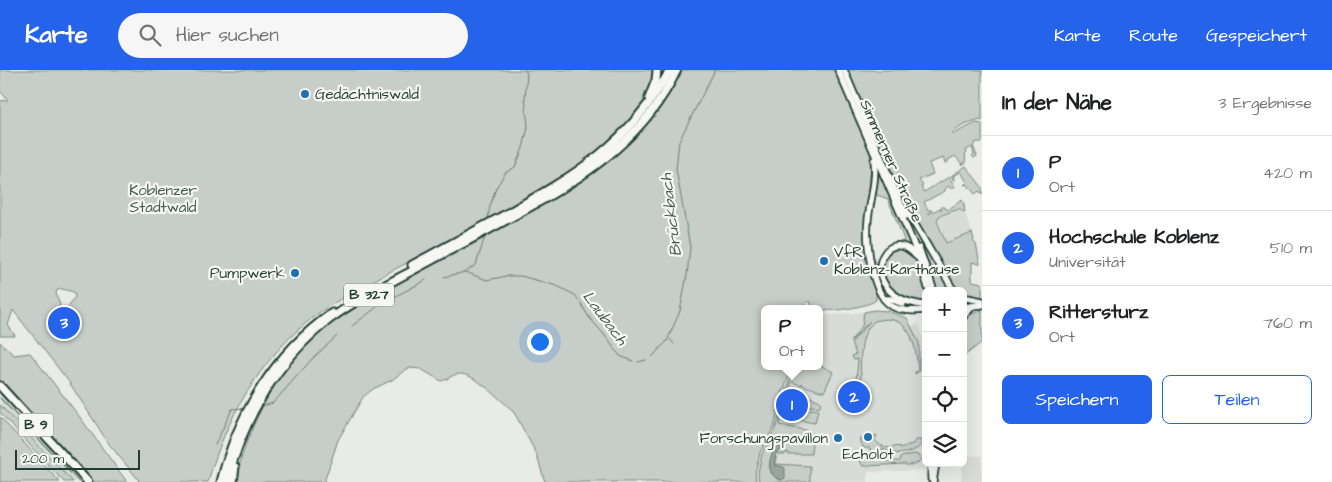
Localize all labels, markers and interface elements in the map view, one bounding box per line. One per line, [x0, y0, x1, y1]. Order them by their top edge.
search box [118, 13, 468, 58]
text: Karte [25, 18, 88, 52]
icon: search [136, 21, 164, 49]
text: Hier suchen [176, 22, 279, 49]
text: Karte [1054, 23, 1101, 48]
text: Route [1129, 23, 1178, 48]
text: Gespeichert [1206, 23, 1307, 48]
place label: Gedächtniswald [315, 84, 419, 105]
marker: Gedächtniswald [299, 88, 311, 100]
text: In der Nähe [1002, 88, 1112, 117]
text: 3 Ergebnisse [1218, 92, 1312, 114]
street label: Simmerner Straße [855, 96, 927, 226]
text: P [1049, 149, 1061, 176]
text: 1 [1017, 162, 1019, 184]
text: 420 m [1263, 162, 1312, 184]
water label: Brückbach [655, 171, 687, 258]
text: Ort [1049, 176, 1075, 198]
park label: Koblenzer Stadtwald [129, 180, 197, 218]
text: Hochschule Koblenz [1049, 224, 1219, 251]
text: 2 [1013, 237, 1023, 259]
text: 510 m [1270, 237, 1312, 259]
place label: VfR Koblenz-Karthause [834, 242, 959, 280]
text: Universität [1049, 251, 1126, 273]
marker: VfR Koblenz-Karthause [818, 255, 830, 267]
place label: Pumpwerk [210, 263, 285, 284]
marker: Pumpwerk [289, 267, 301, 279]
road number: B 327 [344, 284, 394, 306]
water label: Laubach [577, 286, 633, 350]
map controls [922, 287, 967, 467]
button: + [922, 287, 967, 332]
text: Rittersturz [1049, 299, 1148, 326]
pin: 3 [48, 304, 80, 342]
popup [761, 305, 823, 370]
text: 3 [1014, 312, 1022, 334]
text: 760 m [1263, 312, 1312, 334]
text: P [779, 313, 791, 340]
text: Ort [1049, 326, 1075, 348]
your location [527, 329, 553, 355]
button: − [922, 332, 967, 377]
text: Ort [779, 340, 805, 362]
button: Speichern [1002, 375, 1152, 424]
button: Teilen [1162, 375, 1312, 424]
button: locate [922, 377, 967, 422]
pin: 2 [838, 378, 870, 416]
pin: 1 [776, 386, 808, 424]
road number: B 9 [18, 414, 54, 436]
button: layers [922, 422, 967, 467]
place label: Forschungspavillon [699, 428, 828, 450]
marker: Echolot [862, 431, 874, 443]
marker: Forschungspavillon [832, 432, 844, 444]
place label: Echolot [842, 444, 894, 465]
scale bar [15, 447, 140, 470]
text: 200 m [22, 449, 64, 469]

